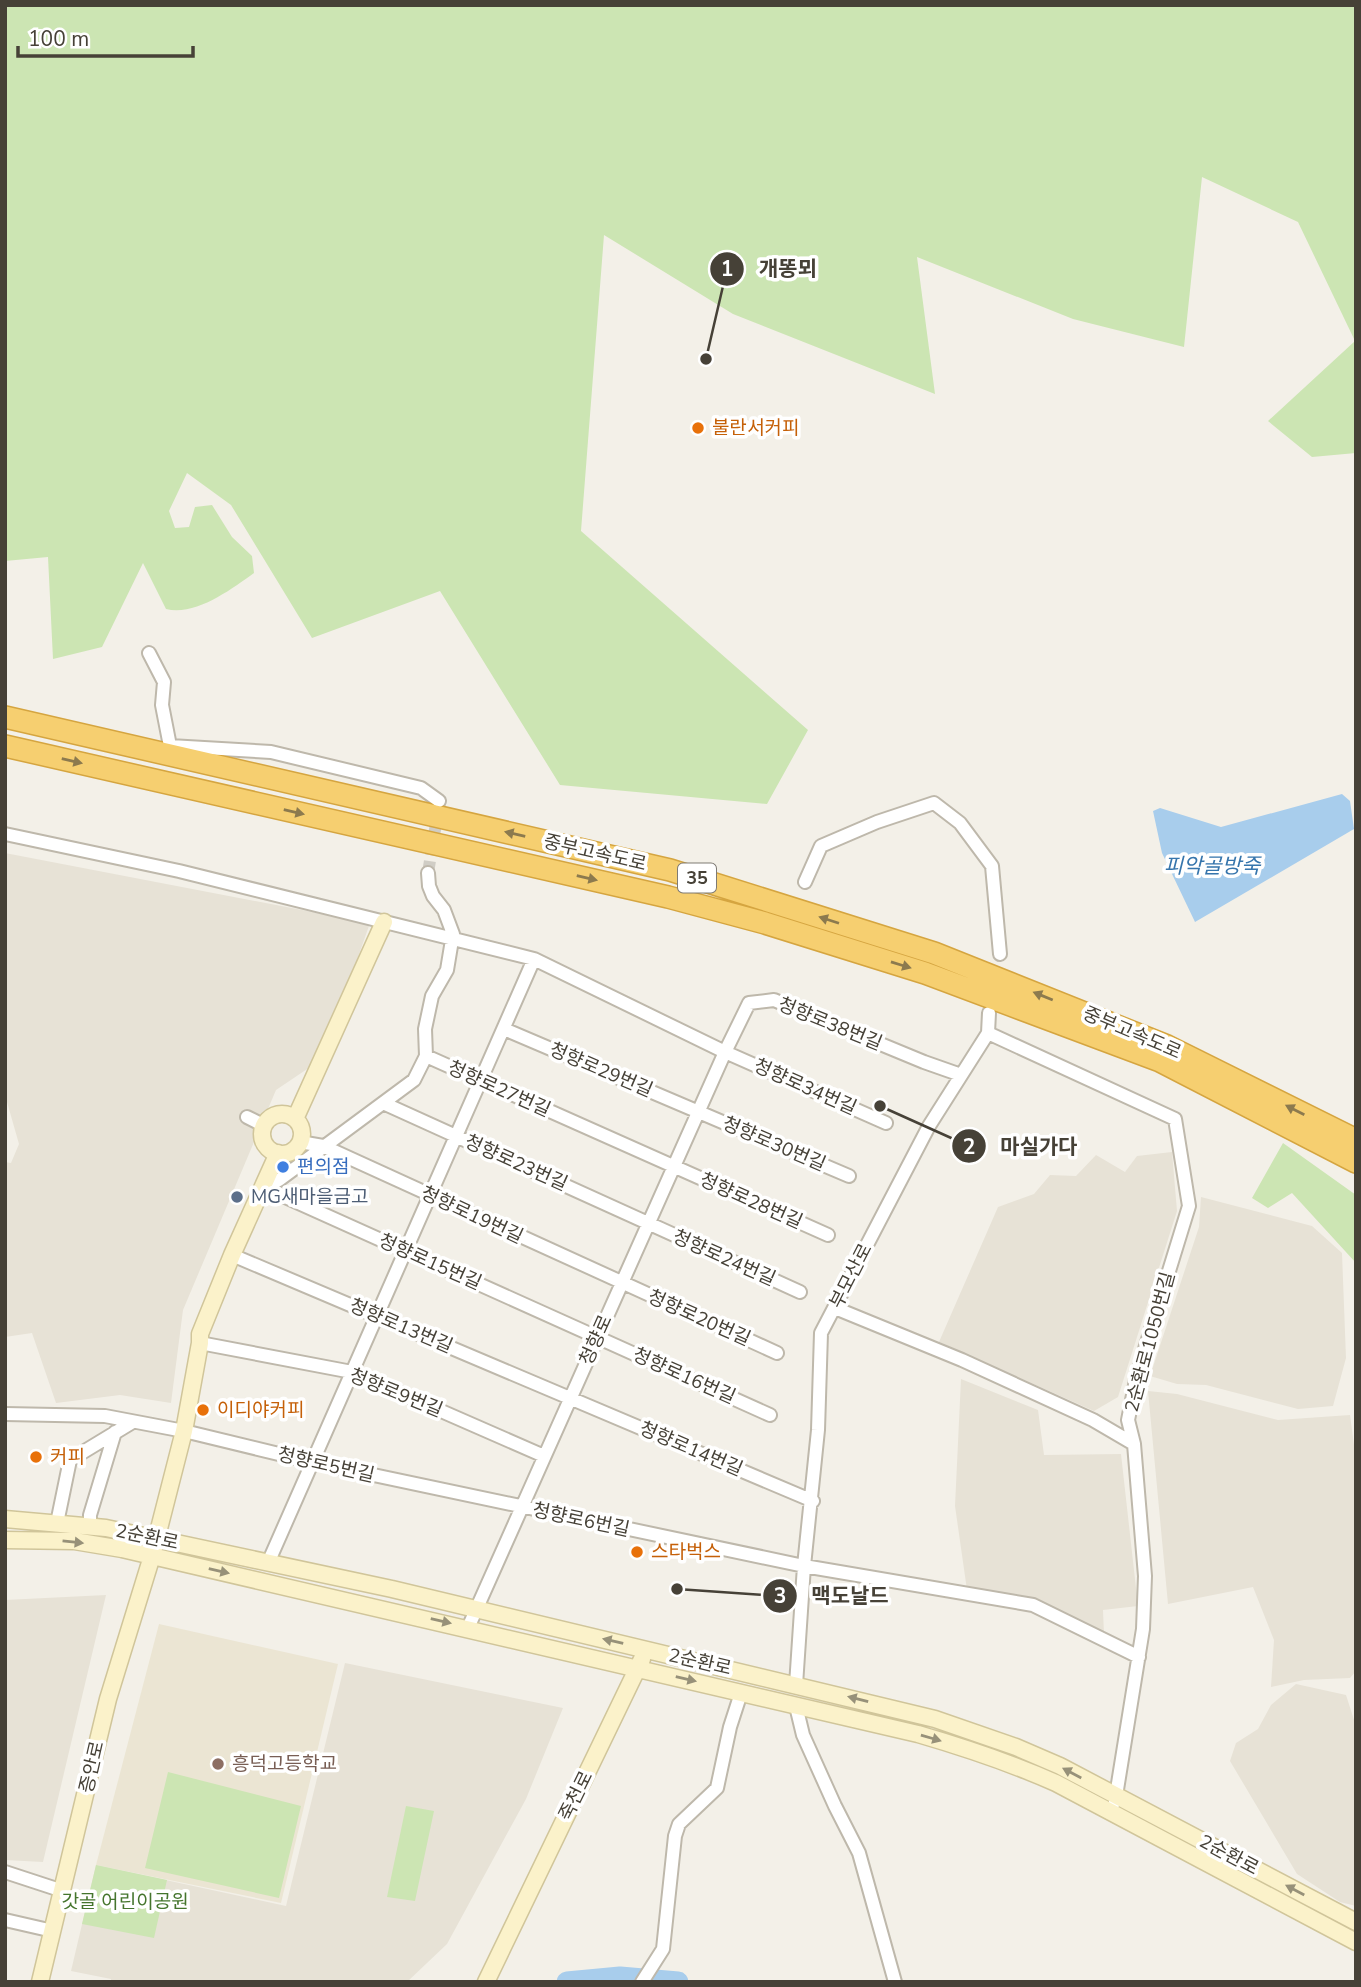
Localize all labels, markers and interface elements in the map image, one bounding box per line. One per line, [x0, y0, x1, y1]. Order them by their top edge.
scale bar [18, 14, 192, 58]
text: 100 m [28, 25, 89, 53]
callout: 개똥뫼 [710, 248, 831, 290]
text: 1 [721, 255, 733, 283]
text: 개똥뫼 [759, 255, 817, 283]
place label: 불란서커피 [712, 415, 799, 441]
marker: 불란서커피 [690, 420, 706, 436]
one-way arrow [61, 756, 83, 767]
one-way arrow [283, 806, 305, 817]
one-way arrow [504, 828, 526, 839]
street label: 중부고속도로 [541, 829, 649, 877]
water label: 피악골방죽 [1164, 852, 1262, 880]
road number: 35 [678, 864, 716, 892]
one-way arrow [576, 873, 598, 884]
one-way arrow [818, 914, 839, 925]
one-way arrow [890, 961, 911, 971]
street label: 청향로38번길 [774, 991, 886, 1057]
one-way arrow [1032, 991, 1053, 1002]
street label: 중부고속도로 [1079, 1001, 1185, 1065]
street label: 청향로29번길 [545, 1037, 657, 1103]
street label: 청향로34번길 [749, 1053, 861, 1121]
street label: 청향로27번길 [443, 1055, 555, 1123]
one-way arrow [1285, 1104, 1305, 1115]
street label: 청향로30번길 [718, 1111, 830, 1177]
callout: 마실가다 [951, 1125, 1092, 1167]
street label: 청향로23번길 [460, 1129, 572, 1197]
text: 2 [963, 1133, 975, 1161]
text: 마실가다 [1000, 1133, 1078, 1161]
place label: 편의점 [297, 1154, 349, 1180]
marker: 편의점 [275, 1159, 291, 1175]
street label: 청향로28번길 [695, 1167, 807, 1235]
street label: 청향로19번길 [417, 1180, 527, 1250]
place label: MG새마을금고 [251, 1184, 368, 1210]
marker: MG새마을금고 [229, 1189, 245, 1205]
street label: 청향로24번길 [668, 1224, 780, 1292]
street label: 청향로15번길 [374, 1228, 486, 1296]
street label: 부모산로 [824, 1239, 878, 1313]
street label: 2순환로1050번길 [1119, 1269, 1181, 1415]
street label: 청향로20번길 [643, 1284, 755, 1352]
street label: 청향로13번길 [345, 1293, 457, 1359]
street label: 청향로 [573, 1311, 619, 1369]
street label: 청향로16번길 [628, 1342, 740, 1410]
street label: 청향로9번길 [345, 1362, 447, 1424]
place label: 이디야커피 [217, 1397, 304, 1423]
marker: 이디야커피 [195, 1402, 211, 1418]
street label: 청향로14번길 [635, 1416, 747, 1482]
street label: 청향로5번길 [275, 1441, 377, 1489]
place label: 커피 [50, 1444, 85, 1470]
marker: 커피 [28, 1449, 44, 1465]
street label: 청향로6번길 [530, 1497, 632, 1543]
street label: 2순환로 [113, 1518, 181, 1556]
one-way arrow [63, 1537, 85, 1548]
place label: 스타벅스 [651, 1539, 721, 1565]
marker: 스타벅스 [629, 1544, 645, 1560]
one-way arrow [208, 1566, 230, 1577]
callout: 맥도날드 [763, 1575, 903, 1617]
text: 3 [774, 1582, 786, 1610]
text: 맥도날드 [811, 1582, 889, 1610]
one-way arrow [430, 1616, 452, 1627]
one-way arrow [601, 1635, 623, 1646]
street label: 2순환로 [666, 1642, 734, 1682]
one-way arrow [675, 1674, 697, 1685]
one-way arrow [847, 1693, 869, 1704]
one-way arrow [920, 1733, 942, 1744]
street label: 증안로 [73, 1739, 111, 1795]
place label: 흥덕고등학교 [232, 1751, 337, 1777]
marker: 흥덕고등학교 [210, 1756, 226, 1772]
street label: 죽천로 [553, 1767, 599, 1825]
one-way arrow [1062, 1767, 1082, 1779]
street label: 2순환로 [1195, 1829, 1263, 1881]
one-way arrow [1286, 1884, 1305, 1896]
park label: 갓골 어린이공원 [61, 1889, 189, 1915]

